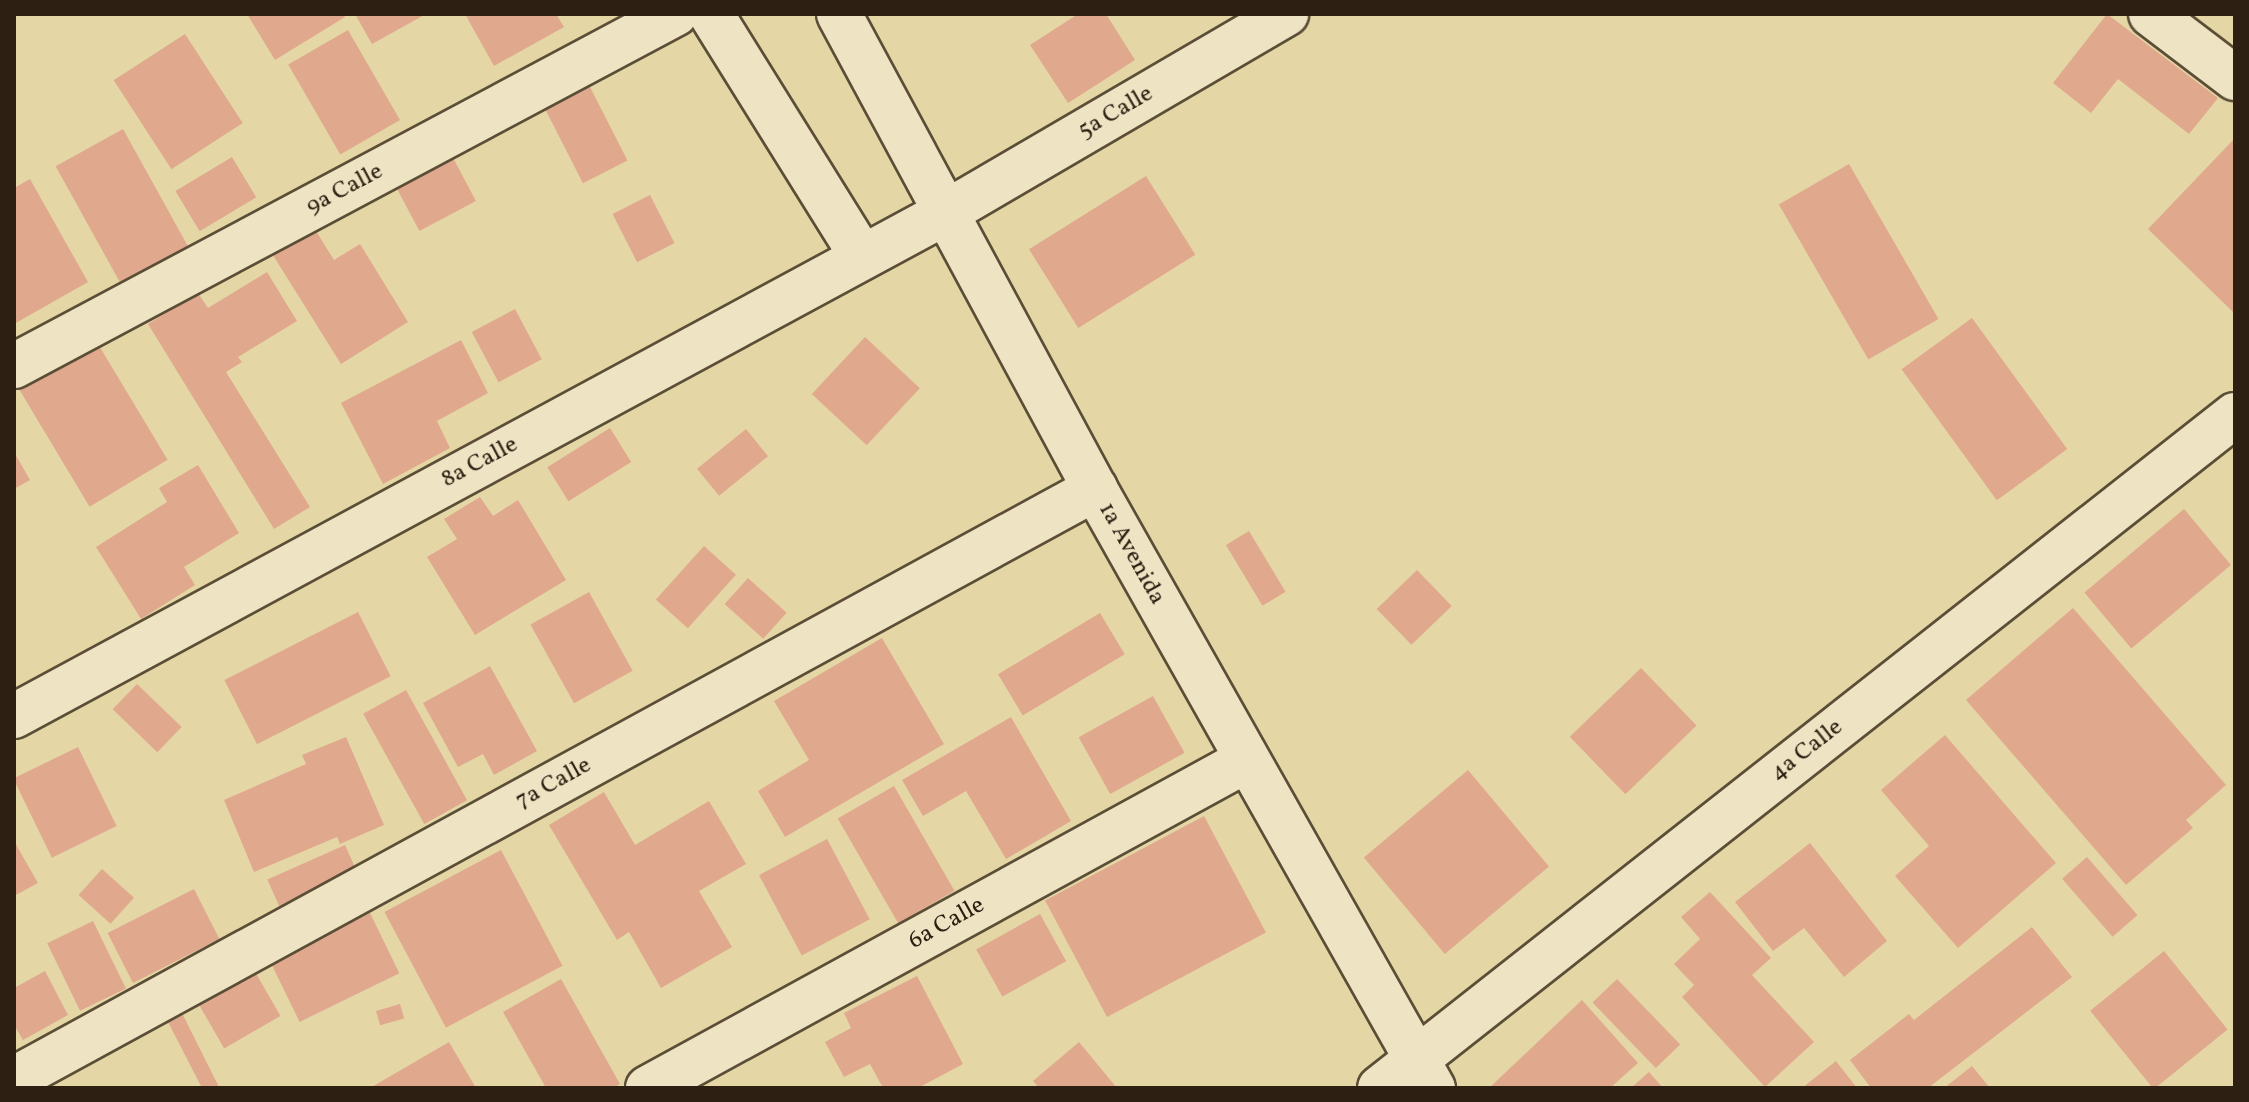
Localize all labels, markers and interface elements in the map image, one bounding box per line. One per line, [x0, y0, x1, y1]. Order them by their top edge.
street label: 5a Calle [1073, 80, 1159, 146]
street label: 9a Calle [302, 158, 388, 222]
street label: 8a Calle [437, 431, 523, 495]
street label: 1a Avenida [1091, 498, 1171, 610]
street label: 4a Calle [1765, 714, 1849, 788]
street label: 7a Calle [511, 752, 597, 816]
street label: 6a Calle [904, 891, 990, 957]

